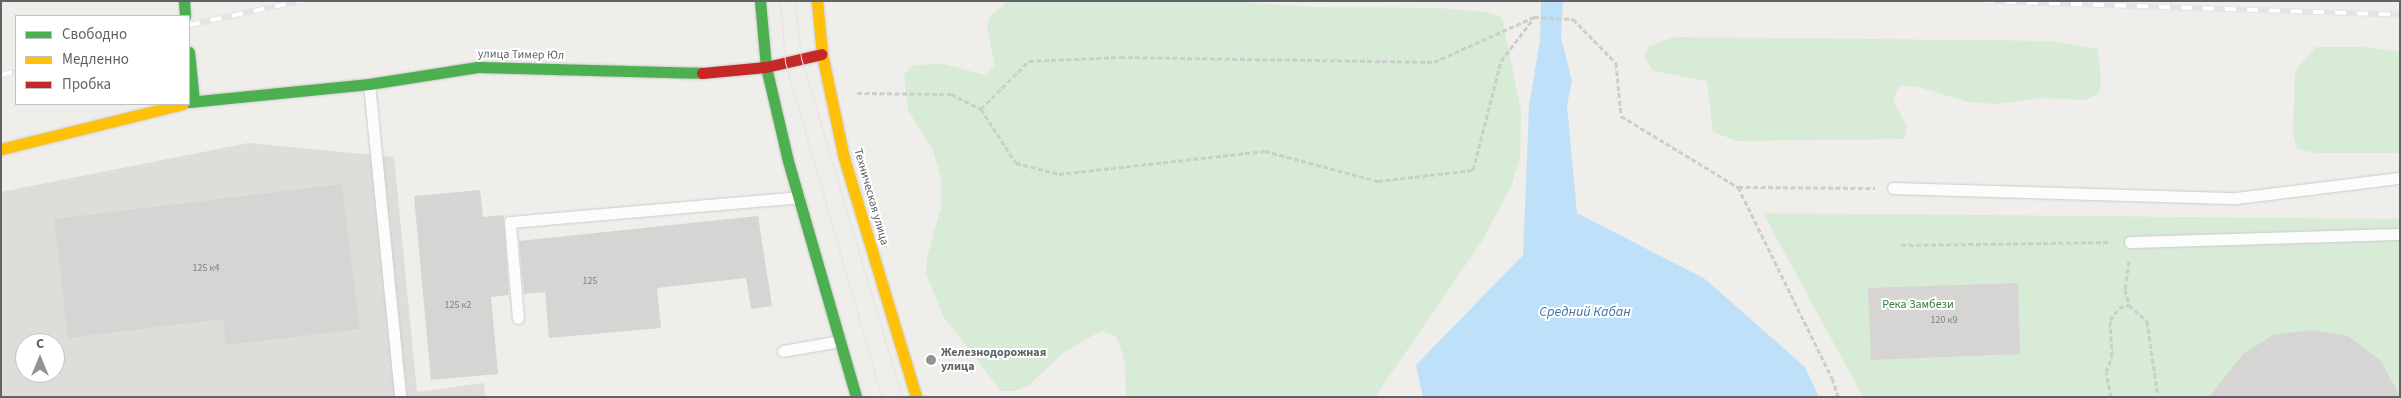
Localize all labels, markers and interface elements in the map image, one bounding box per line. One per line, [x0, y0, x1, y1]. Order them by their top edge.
legend [15, 15, 190, 105]
text: Свободно [62, 24, 127, 45]
street label: улица Тимер Юл [478, 47, 564, 63]
text: Медленно [62, 49, 129, 70]
text: Пробка [62, 74, 111, 95]
street label: Техническая улица [850, 147, 892, 247]
house number: 125 к4 [193, 263, 219, 275]
house number: 125 [583, 276, 597, 288]
park label: Река Замбези [1882, 298, 1954, 312]
house number: 125 к2 [445, 300, 471, 312]
water label: Средний Кабан [1539, 304, 1631, 320]
house number: 120 к9 [1931, 315, 1957, 327]
north arrow [15, 333, 65, 383]
text: С [36, 334, 44, 354]
place label: Железнодорожная улица [941, 346, 1046, 374]
marker: Железнодорожная улица [925, 354, 937, 366]

